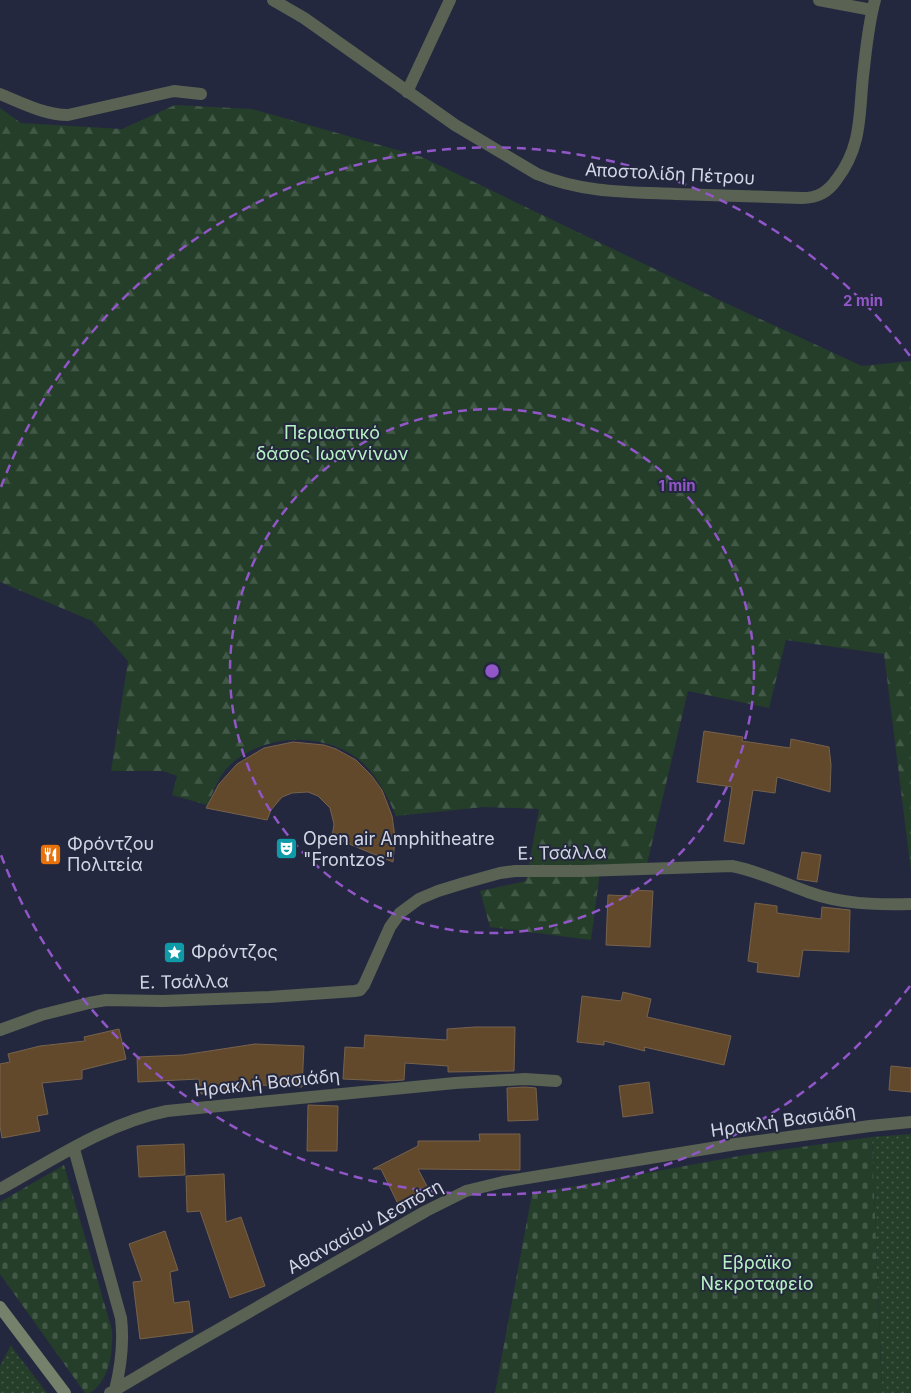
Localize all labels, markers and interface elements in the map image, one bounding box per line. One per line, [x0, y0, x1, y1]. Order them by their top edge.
street label: Αποστολίδη Πέτρου [585, 159, 755, 188]
text: 2 min [843, 291, 883, 310]
park label: Περιαστικό δάσος Ιωαννίνων [256, 422, 409, 464]
text: 1 min [658, 476, 696, 495]
centre of rings [483, 662, 501, 680]
place label: Open air Amphitheatre "Frontzos" [303, 828, 495, 870]
place label: Φρόντζου Πολιτεία [67, 833, 154, 875]
theatre icon: Open air Amphitheatre "Frontzos" [275, 837, 299, 861]
street label: Ε. Τσάλλα [517, 841, 607, 864]
restaurant icon: Φρόντζου Πολιτεία [39, 842, 63, 866]
place icon: Φρόντζος [163, 940, 187, 964]
place label: Φρόντζος [191, 941, 278, 962]
street label: Ε. Τσάλλα [139, 970, 229, 993]
street label: Ηρακλή Βασιάδη [193, 1064, 341, 1101]
street label: Ηρακλή Βασιάδη [709, 1100, 857, 1141]
street label: Αθανασίου Δεσπότη [283, 1175, 446, 1278]
park label: Εβραϊκο Νεκροταφείο [701, 1252, 813, 1294]

